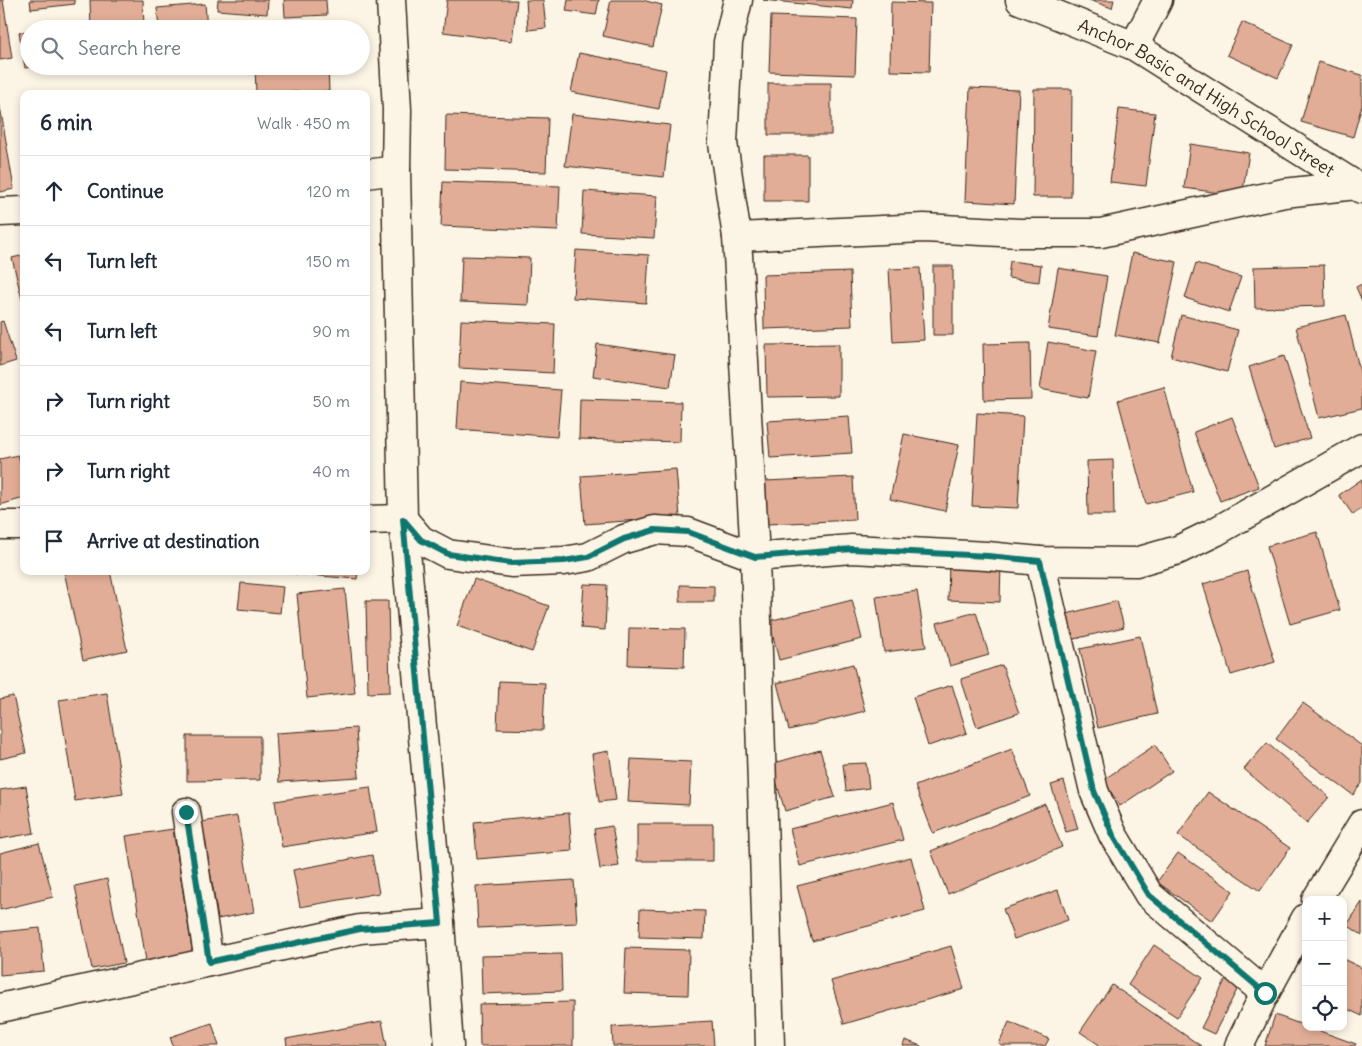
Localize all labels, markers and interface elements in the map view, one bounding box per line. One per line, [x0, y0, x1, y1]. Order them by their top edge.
street label: Anchor Basic and High School Street [1075, 13, 1339, 181]
search box [20, 20, 370, 75]
icon: search [38, 34, 66, 62]
text: Search here [78, 36, 181, 60]
text: 6 min [40, 109, 92, 136]
text: Walk · 450 m [257, 113, 350, 133]
icon: ahead [40, 177, 68, 205]
text: Continue [87, 179, 164, 203]
text: 120 m [307, 181, 350, 201]
icon: left [40, 247, 68, 275]
text: Turn left [87, 249, 157, 273]
text: 150 m [306, 251, 350, 271]
icon: left [40, 317, 68, 345]
text: Turn left [87, 319, 157, 343]
text: 90 m [312, 321, 350, 341]
icon: right [40, 387, 68, 415]
text: Turn right [87, 389, 170, 413]
text: 50 m [312, 391, 350, 411]
icon: right [40, 457, 68, 485]
text: Turn right [87, 459, 170, 483]
text: 40 m [312, 461, 350, 481]
icon: arrive [40, 527, 68, 555]
text: Arrive at destination [87, 529, 260, 553]
route end [175, 801, 198, 824]
map controls [1302, 896, 1347, 1031]
button: + [1302, 896, 1347, 941]
button: − [1302, 941, 1347, 986]
route start [1254, 982, 1277, 1005]
button: locate [1302, 986, 1347, 1031]

